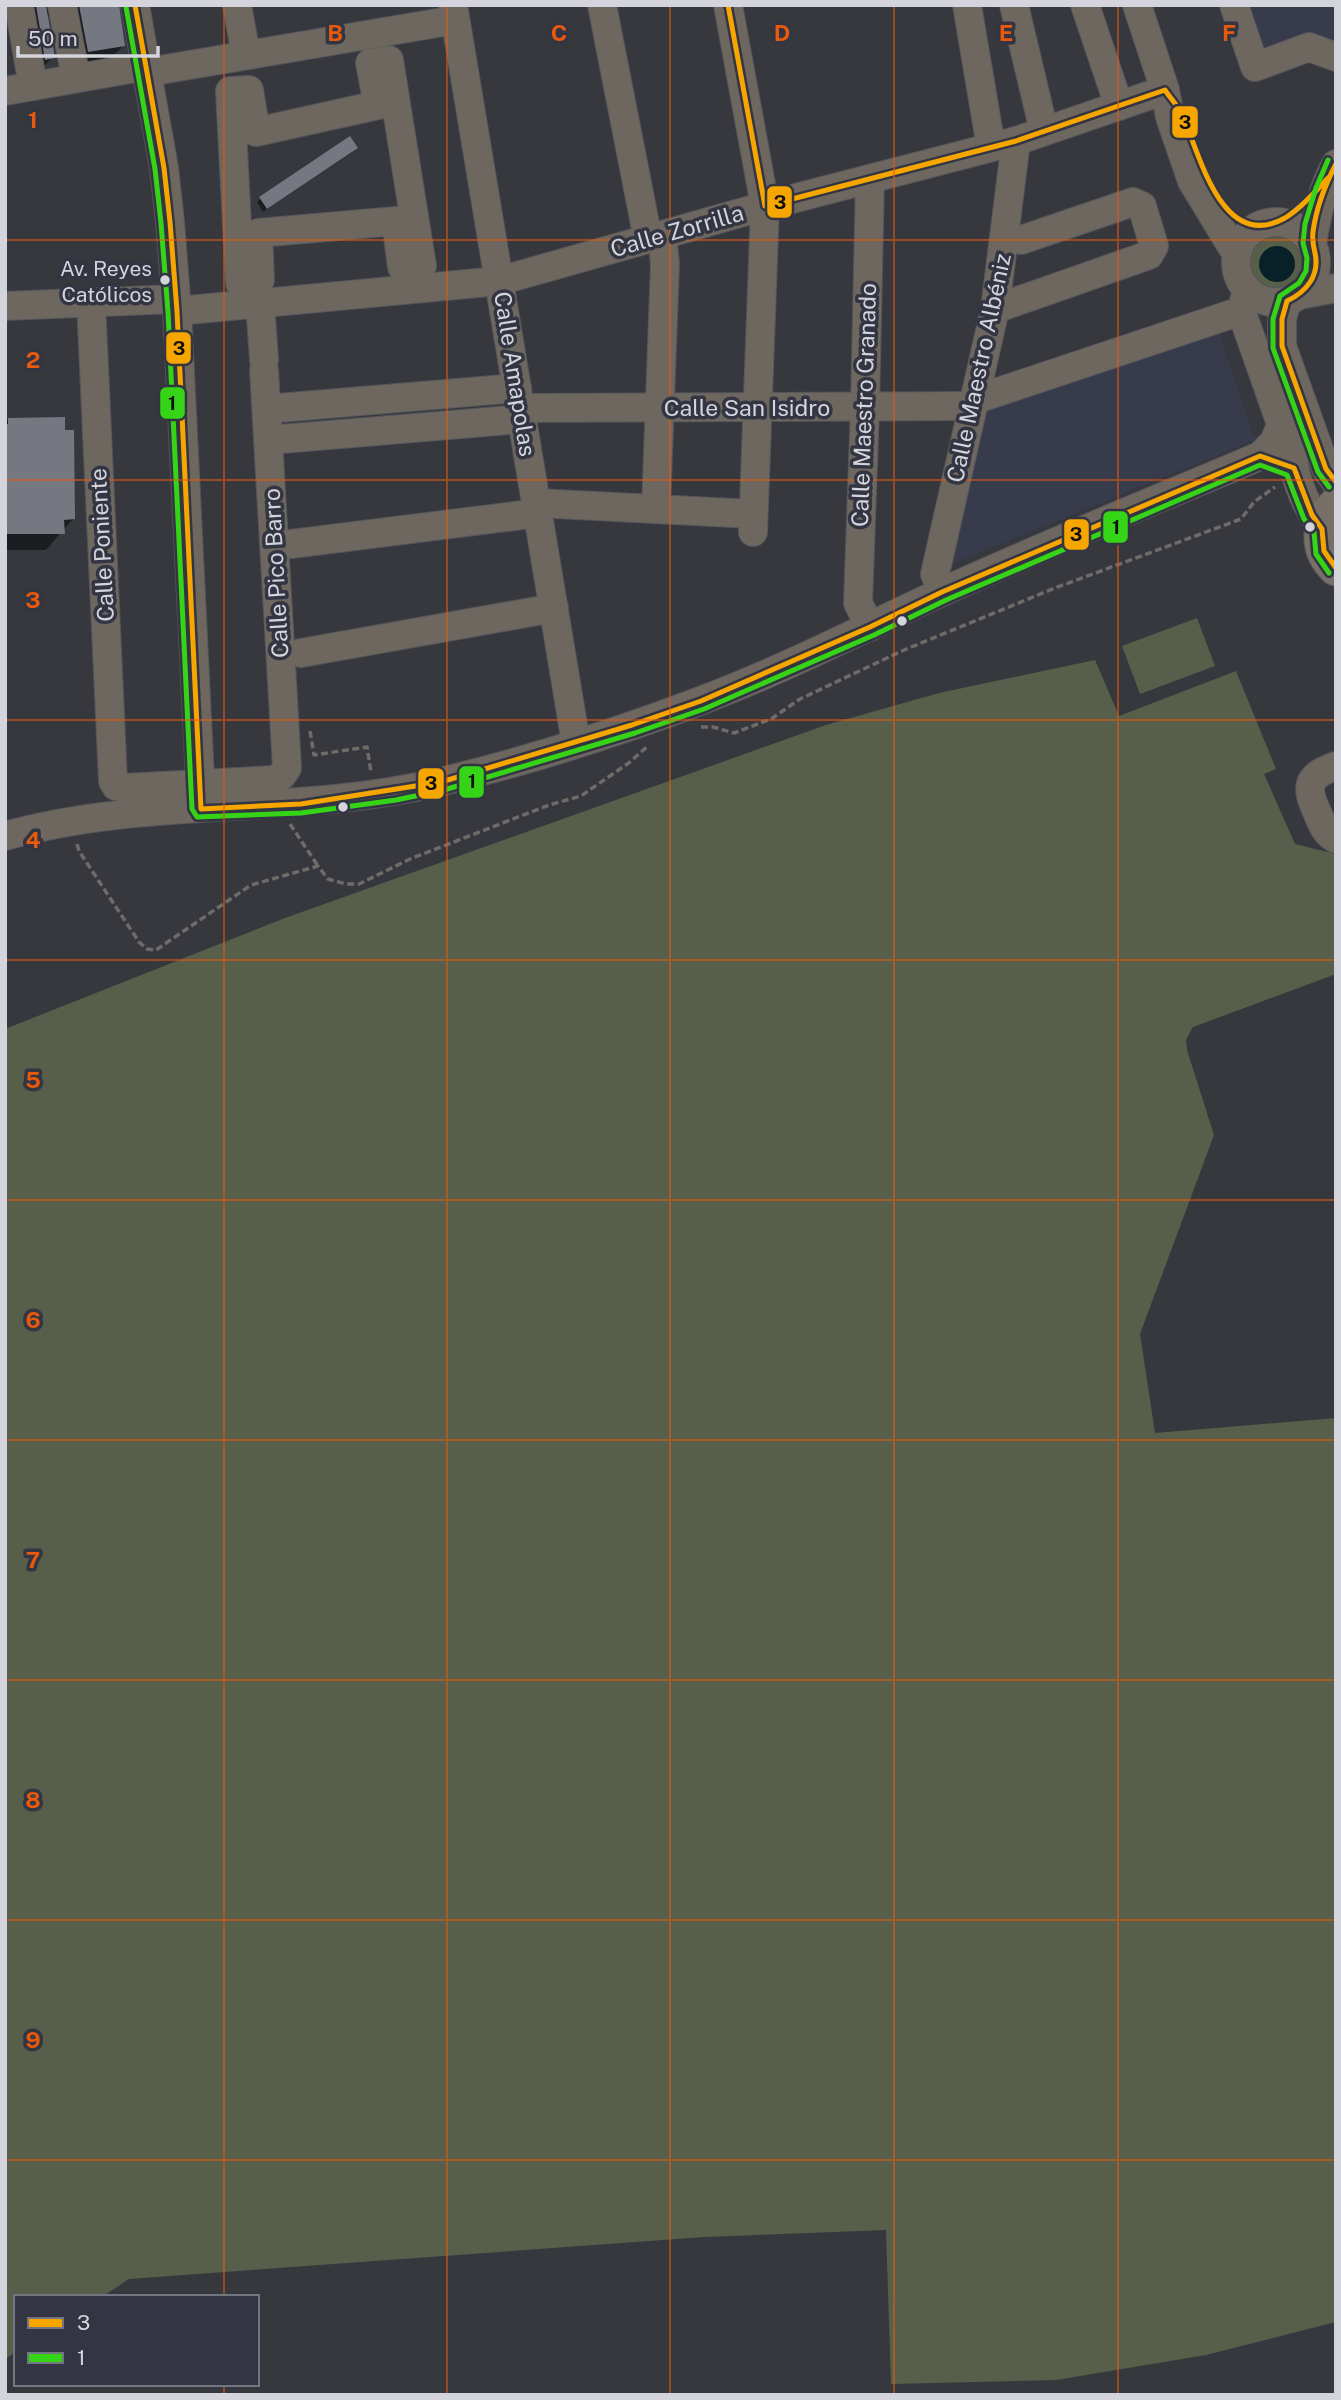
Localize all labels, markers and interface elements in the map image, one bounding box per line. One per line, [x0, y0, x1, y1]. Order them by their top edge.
scale bar [18, 14, 158, 58]
text: B [327, 19, 343, 46]
text: C [551, 19, 567, 46]
text: D [774, 19, 790, 46]
text: E [999, 19, 1013, 46]
text: F [1222, 19, 1236, 46]
text: 50 m [28, 26, 78, 51]
line badge: 3 [1171, 105, 1199, 139]
text: 1 [28, 106, 38, 133]
text: 3 [1179, 111, 1191, 133]
line badge: 3 [766, 185, 793, 219]
text: 3 [774, 191, 786, 213]
street label: Calle Zorrilla [607, 199, 747, 262]
street label: Calle Maestro Albéniz [941, 251, 1016, 485]
place label: Av. Reyes Católicos [60, 256, 152, 307]
marker: Av. Reyes Católicos [158, 273, 172, 287]
street label: Calle Maestro Granado [846, 282, 881, 528]
street label: Calle Amapolas [489, 290, 542, 458]
line badge: 3 [165, 331, 192, 365]
text: 3 [173, 337, 185, 359]
text: 2 [26, 346, 40, 373]
line badge: 1 [159, 386, 186, 420]
text: 1 [168, 392, 176, 414]
street label: Calle San Isidro [664, 394, 830, 421]
street label: Calle Poniente [84, 468, 119, 623]
street label: Calle Pico Barro [258, 487, 293, 659]
line badge: 1 [1102, 510, 1129, 544]
text: 1 [1112, 516, 1120, 538]
line badge: 3 [1063, 518, 1090, 551]
unlabelled marker [1303, 520, 1317, 534]
text: 3 [1070, 523, 1082, 545]
text: 3 [25, 586, 41, 613]
unlabelled marker [895, 614, 909, 628]
line badge: 1 [458, 765, 485, 799]
line badge: 3 [417, 767, 445, 800]
text: 1 [468, 770, 476, 792]
text: 3 [425, 772, 437, 794]
unlabelled marker [336, 800, 350, 814]
text: 4 [25, 826, 41, 853]
text: 5 [25, 1066, 41, 1093]
text: 6 [25, 1306, 41, 1333]
text: 7 [26, 1546, 40, 1573]
text: 8 [25, 1786, 41, 1813]
text: 9 [25, 2026, 41, 2053]
legend [14, 2295, 259, 2386]
text: 3 [77, 2310, 90, 2335]
text: 1 [77, 2345, 86, 2370]

